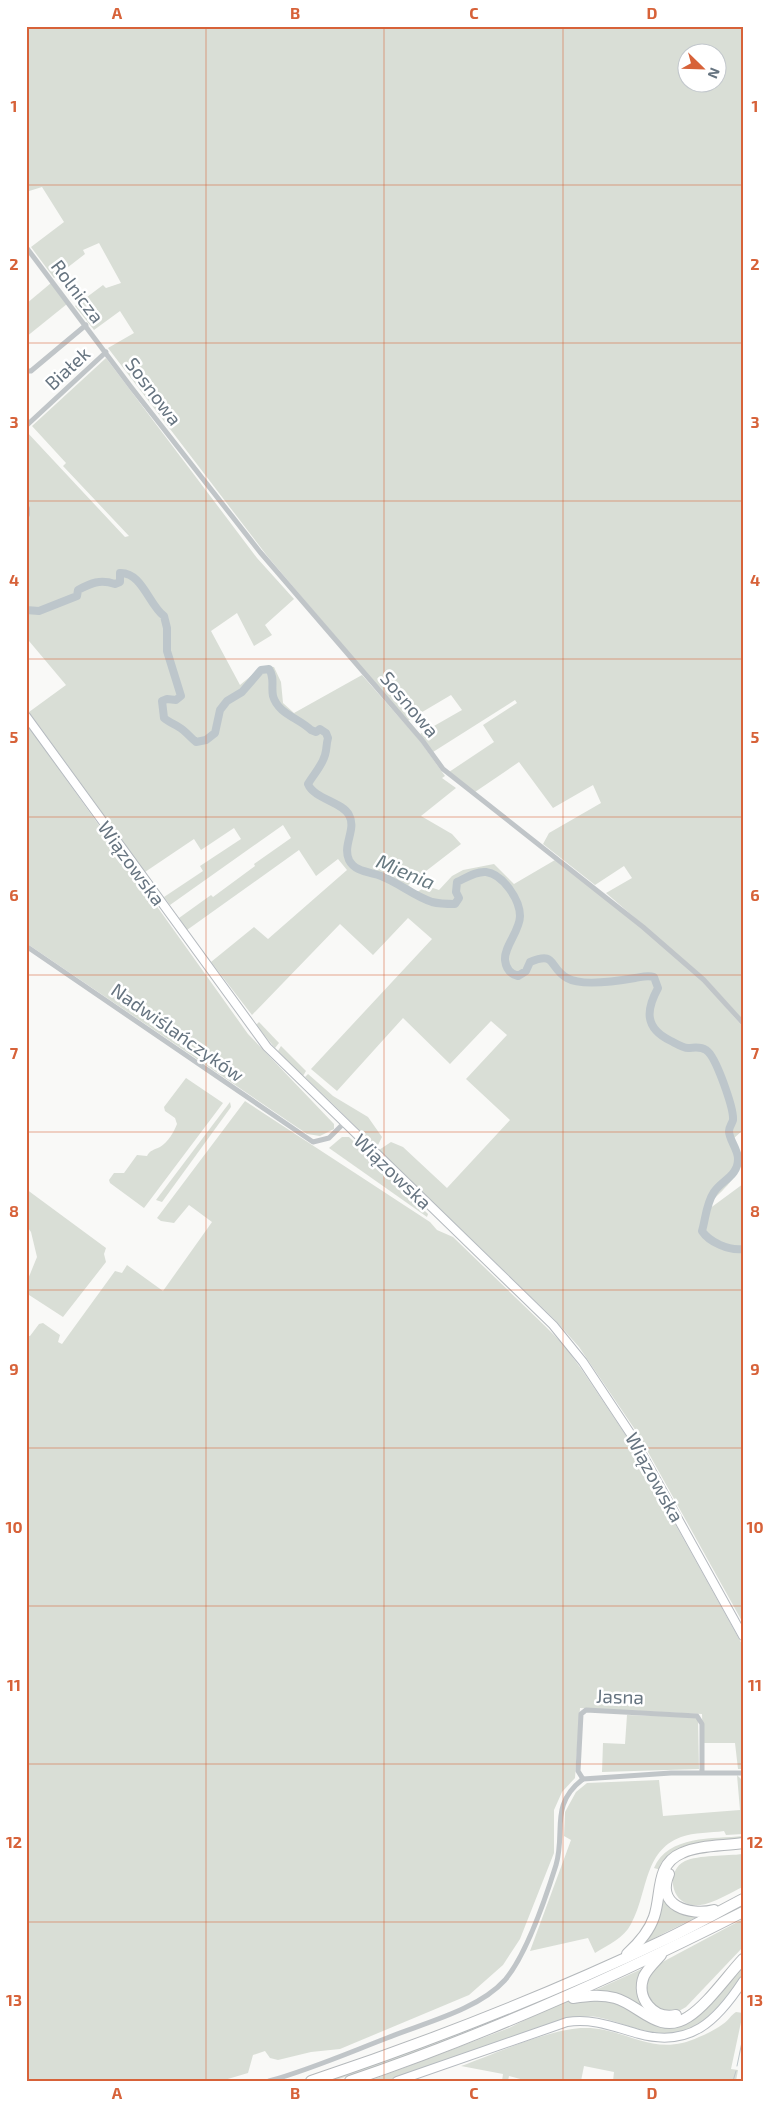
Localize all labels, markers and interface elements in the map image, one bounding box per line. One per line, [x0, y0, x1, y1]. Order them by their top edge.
text: A [112, 3, 123, 22]
text: B [290, 3, 300, 22]
text: C [469, 3, 479, 22]
text: D [647, 3, 658, 22]
north arrow [676, 42, 726, 92]
text: N [705, 65, 724, 81]
text: 1 [11, 96, 17, 115]
text: 1 [752, 96, 758, 115]
text: 2 [9, 254, 19, 273]
text: 2 [750, 254, 760, 273]
street label: Rolnicza [47, 255, 109, 327]
street label: Białek [40, 341, 94, 394]
street label: Sosnowa [121, 353, 187, 429]
text: 3 [9, 412, 19, 431]
text: 3 [750, 412, 760, 431]
text: 4 [9, 570, 19, 589]
text: 4 [750, 570, 760, 589]
street label: Sosnowa [376, 666, 444, 742]
text: 5 [10, 727, 19, 746]
text: 5 [751, 727, 760, 746]
street label: Wiązowska [94, 816, 170, 910]
water label: Mienia [373, 848, 439, 894]
text: 6 [9, 885, 19, 904]
text: 6 [750, 885, 760, 904]
street label: Nadwiślańczyków [107, 978, 249, 1087]
text: 7 [10, 1043, 19, 1062]
text: 7 [751, 1043, 760, 1062]
street label: Wiązowska [349, 1128, 437, 1214]
text: 8 [9, 1201, 19, 1220]
text: 8 [750, 1201, 760, 1220]
text: 9 [9, 1359, 19, 1378]
text: 9 [750, 1359, 760, 1378]
street label: Wiązowska [621, 1428, 689, 1526]
text: 10 [5, 1517, 23, 1536]
text: 10 [746, 1517, 764, 1536]
text: 11 [7, 1675, 21, 1694]
text: 11 [748, 1675, 762, 1694]
street label: Jasna [596, 1684, 644, 1708]
text: 12 [6, 1832, 22, 1851]
text: 12 [747, 1832, 763, 1851]
text: 13 [6, 1990, 22, 2009]
text: 13 [747, 1990, 763, 2009]
text: A [112, 2083, 123, 2102]
text: B [290, 2083, 300, 2102]
text: C [469, 2083, 479, 2102]
text: D [647, 2083, 658, 2102]

